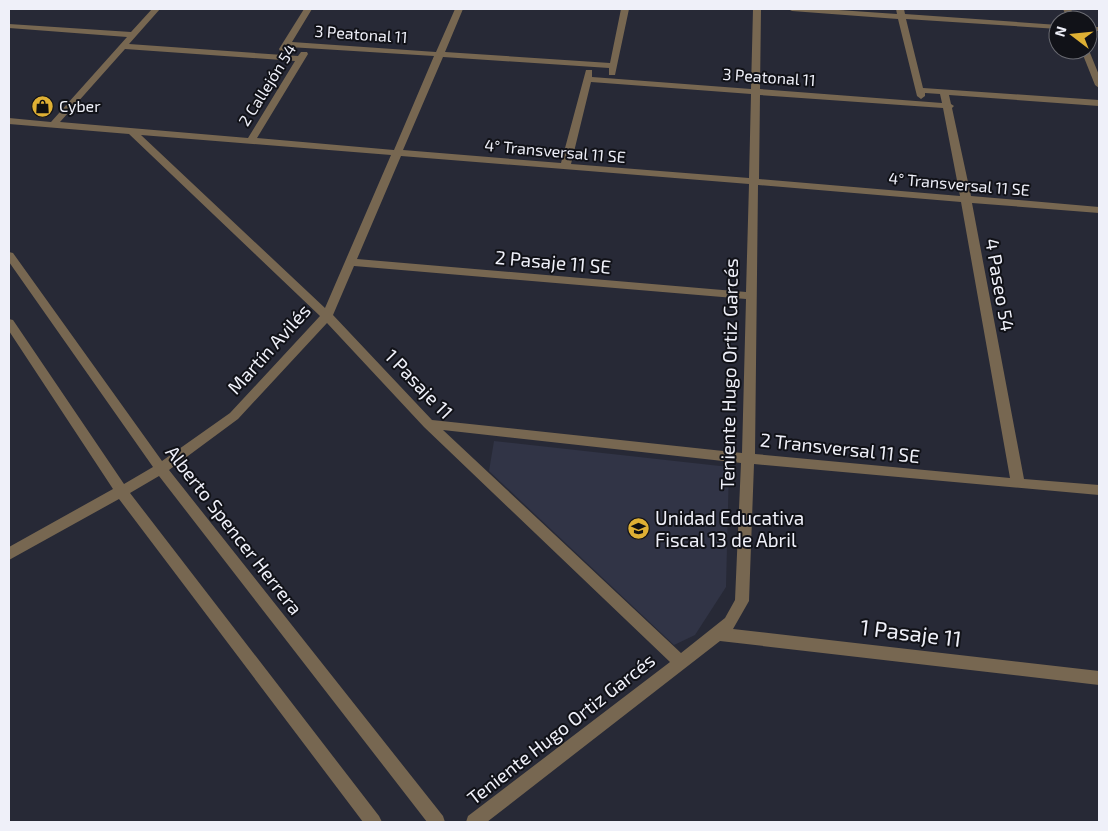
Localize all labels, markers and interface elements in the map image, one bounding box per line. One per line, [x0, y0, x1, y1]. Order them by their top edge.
north arrow [1048, 10, 1098, 60]
street label: 3 Peatonal 11 [314, 21, 408, 46]
text: N [1050, 24, 1070, 38]
street label: 2 Callejón 54 [234, 40, 300, 130]
street label: 3 Peatonal 11 [722, 64, 816, 89]
shop icon: Cyber [31, 94, 55, 118]
place label: Cyber [59, 96, 101, 115]
street label: 4° Transversal 11 SE [484, 135, 626, 166]
street label: 4° Transversal 11 SE [888, 168, 1030, 199]
street label: 4 Paseo 54 [981, 237, 1020, 333]
street label: 2 Pasaje 11 SE [494, 245, 612, 278]
street label: Teniente Hugo Ortiz Garcés [715, 258, 742, 490]
street label: Martín Avilés [222, 299, 315, 398]
street label: 1 Pasaje 11 [381, 344, 458, 423]
street label: 2 Transversal 11 SE [759, 428, 921, 467]
street label: Alberto Spencer Herrera [161, 441, 308, 619]
place label: Unidad Educativa Fiscal 13 de Abril [655, 506, 804, 551]
school or university icon: Unidad Educativa Fiscal 13 de Abril [627, 517, 651, 541]
street label: 1 Pasaje 11 [859, 613, 963, 652]
street label: Teniente Hugo Ortiz Garcés [462, 648, 659, 809]

